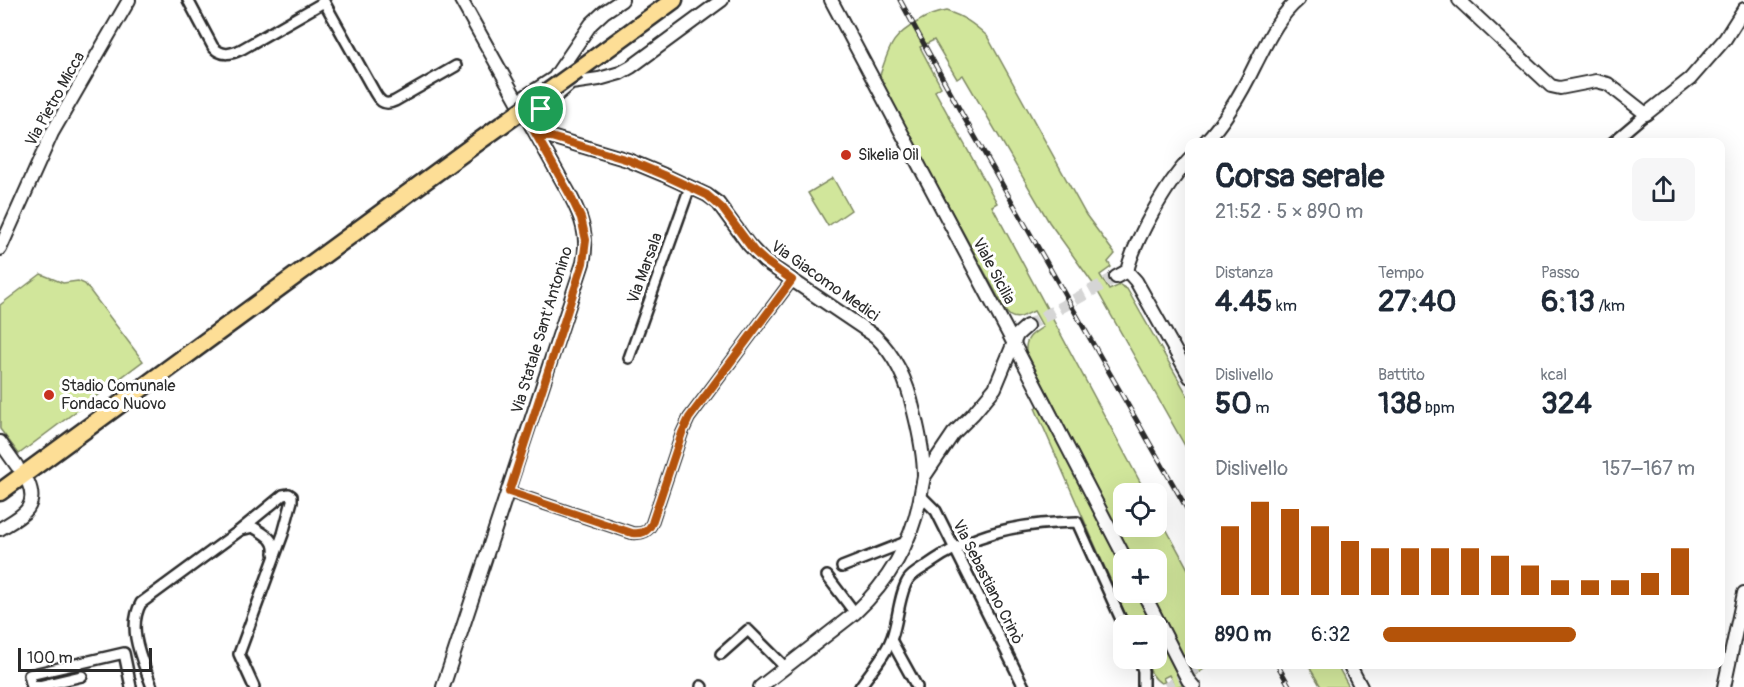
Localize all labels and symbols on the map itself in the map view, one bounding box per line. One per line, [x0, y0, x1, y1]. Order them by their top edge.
street label: Via Pietro Micca [21, 48, 89, 150]
pin [515, 83, 566, 134]
place label: Sikelia Oil [858, 145, 919, 165]
marker: Sikelia Oil [839, 148, 853, 162]
street label: Via Marsala [623, 230, 667, 306]
street label: Viale Sicilia [968, 234, 1020, 308]
street label: Via Giacomo Medici [767, 236, 883, 326]
street label: Via Statale Sant'Antonino [507, 244, 577, 416]
place label: Stadio Comunale Fondaco Nuovo [61, 376, 176, 414]
marker: Stadio Comunale Fondaco Nuovo [42, 388, 56, 402]
street label: Via Sebastiano Crinò [948, 517, 1028, 648]
scale bar [18, 645, 152, 672]

